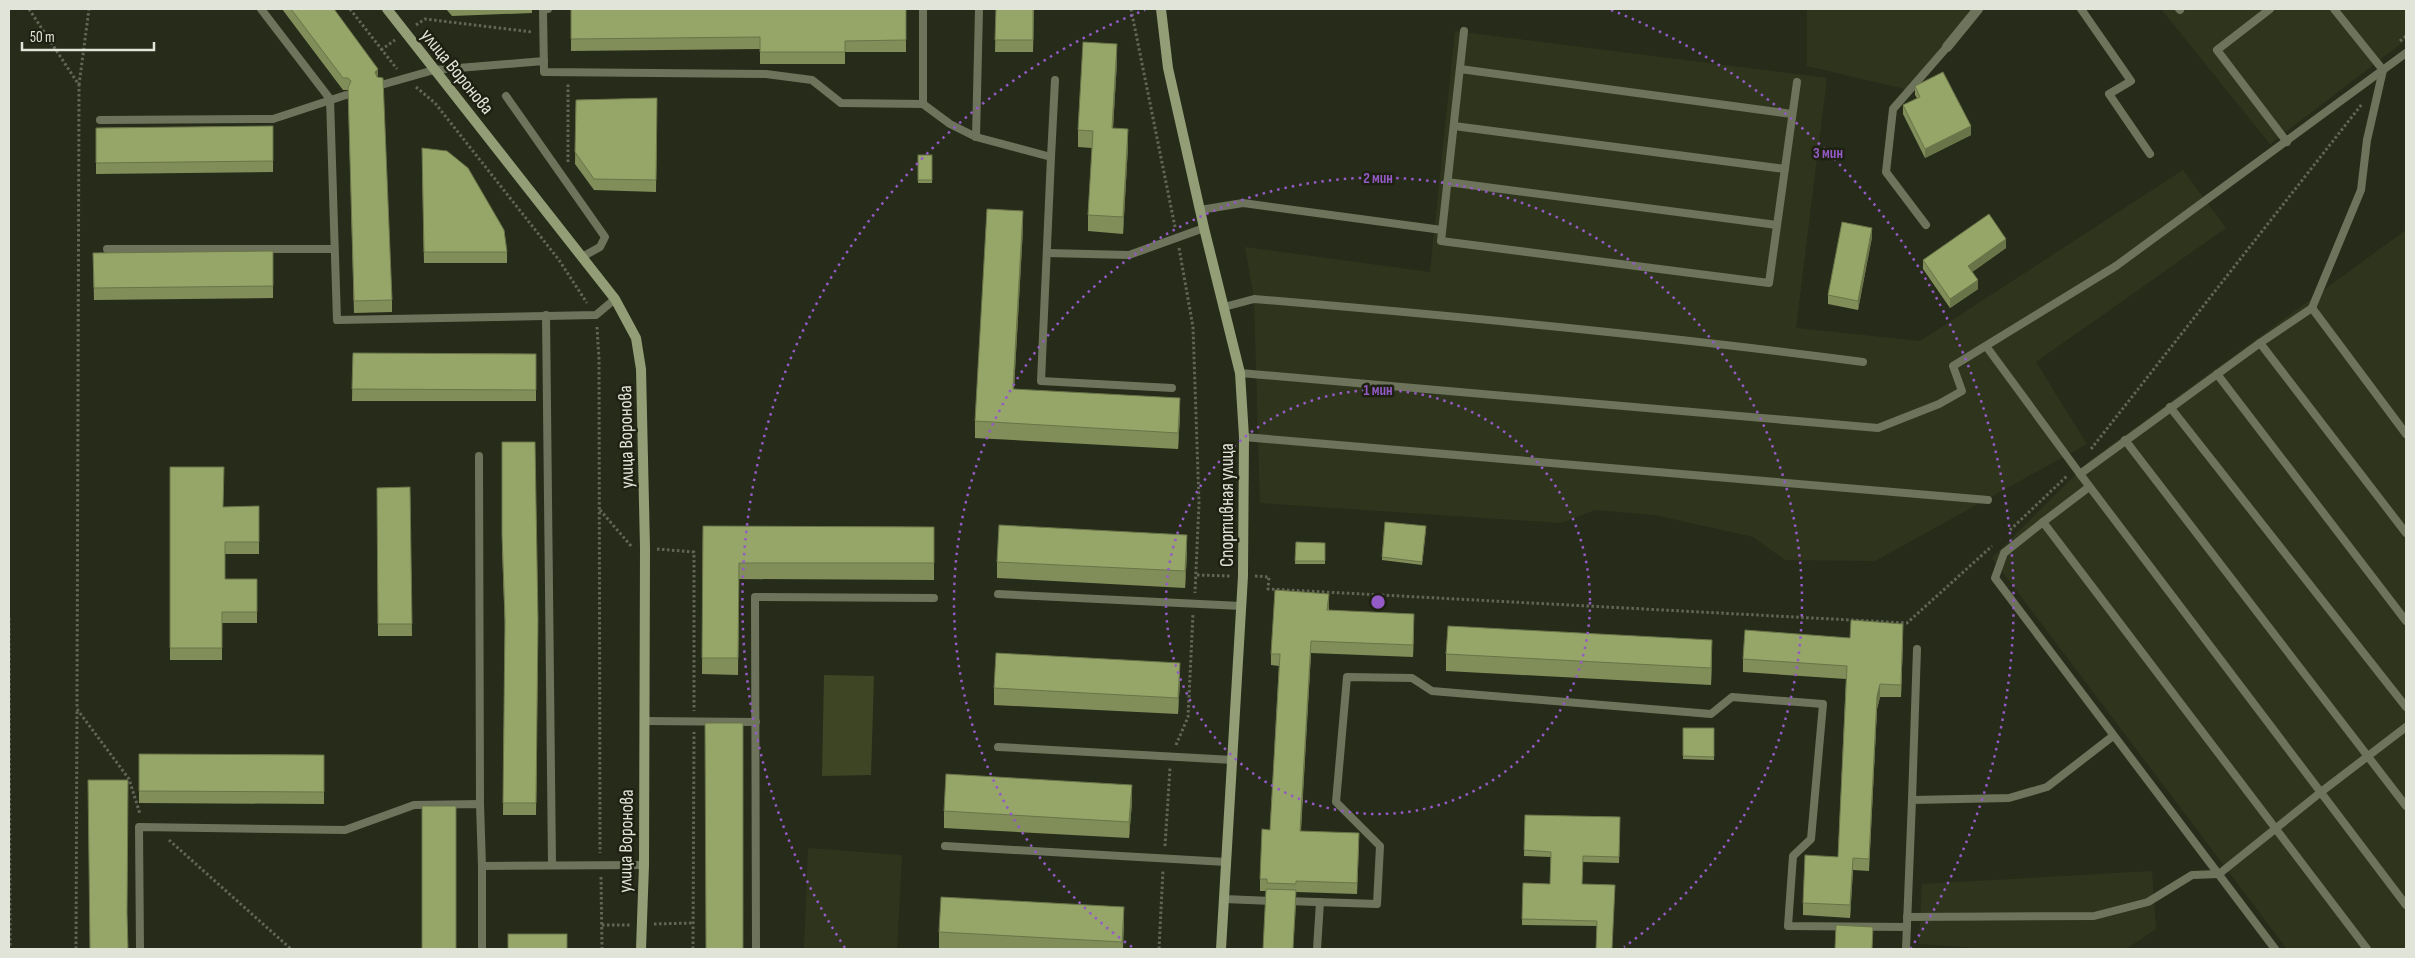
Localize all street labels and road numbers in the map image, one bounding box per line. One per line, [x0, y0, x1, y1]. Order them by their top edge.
street label: улица Воронова [415, 25, 498, 119]
street label: улица Воронова [614, 385, 639, 489]
street label: Спортивная улица [1216, 443, 1239, 567]
street label: улица Воронова [614, 789, 639, 893]

